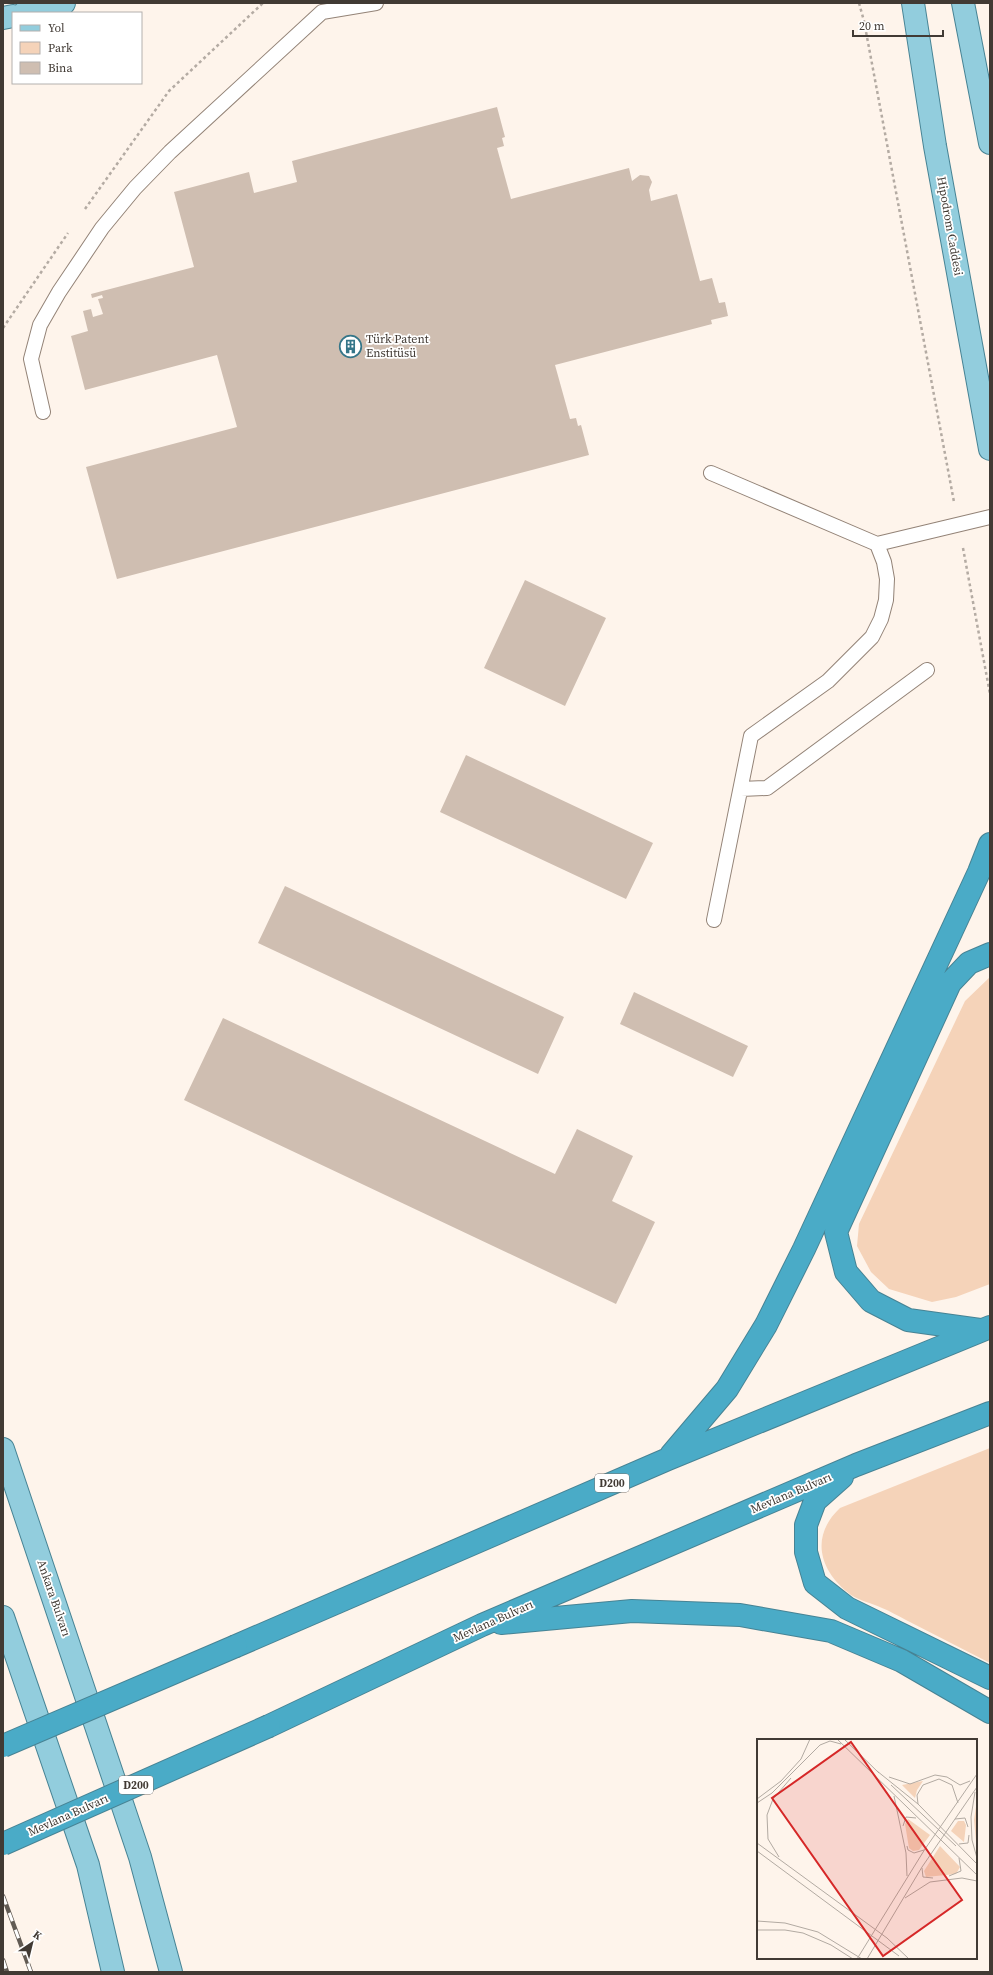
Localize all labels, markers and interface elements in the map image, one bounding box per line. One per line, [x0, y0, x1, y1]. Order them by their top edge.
legend [12, 12, 142, 84]
scale bar [853, 12, 943, 38]
text: 20 m [859, 18, 885, 34]
text: Yol [48, 20, 65, 36]
text: Park [48, 40, 73, 56]
text: Bina [48, 60, 73, 76]
street label: Hipodrom Caddesi [933, 175, 967, 277]
place label: Türk Patent Enstitüsü [366, 331, 429, 361]
building icon: Türk Patent Enstitüsü [338, 333, 364, 359]
street label: Mevlana Bulvarı [748, 1469, 834, 1517]
road number: D200 [595, 1474, 629, 1492]
street label: Ankara Bulvarı [33, 1558, 75, 1639]
street label: Mevlana Bulvarı [450, 1596, 536, 1646]
inset map [757, 1739, 977, 1959]
road number: D200 [119, 1776, 153, 1794]
street label: Mevlana Bulvarı [25, 1790, 111, 1840]
north arrow [12, 1923, 52, 1963]
text: K [30, 1927, 45, 1944]

